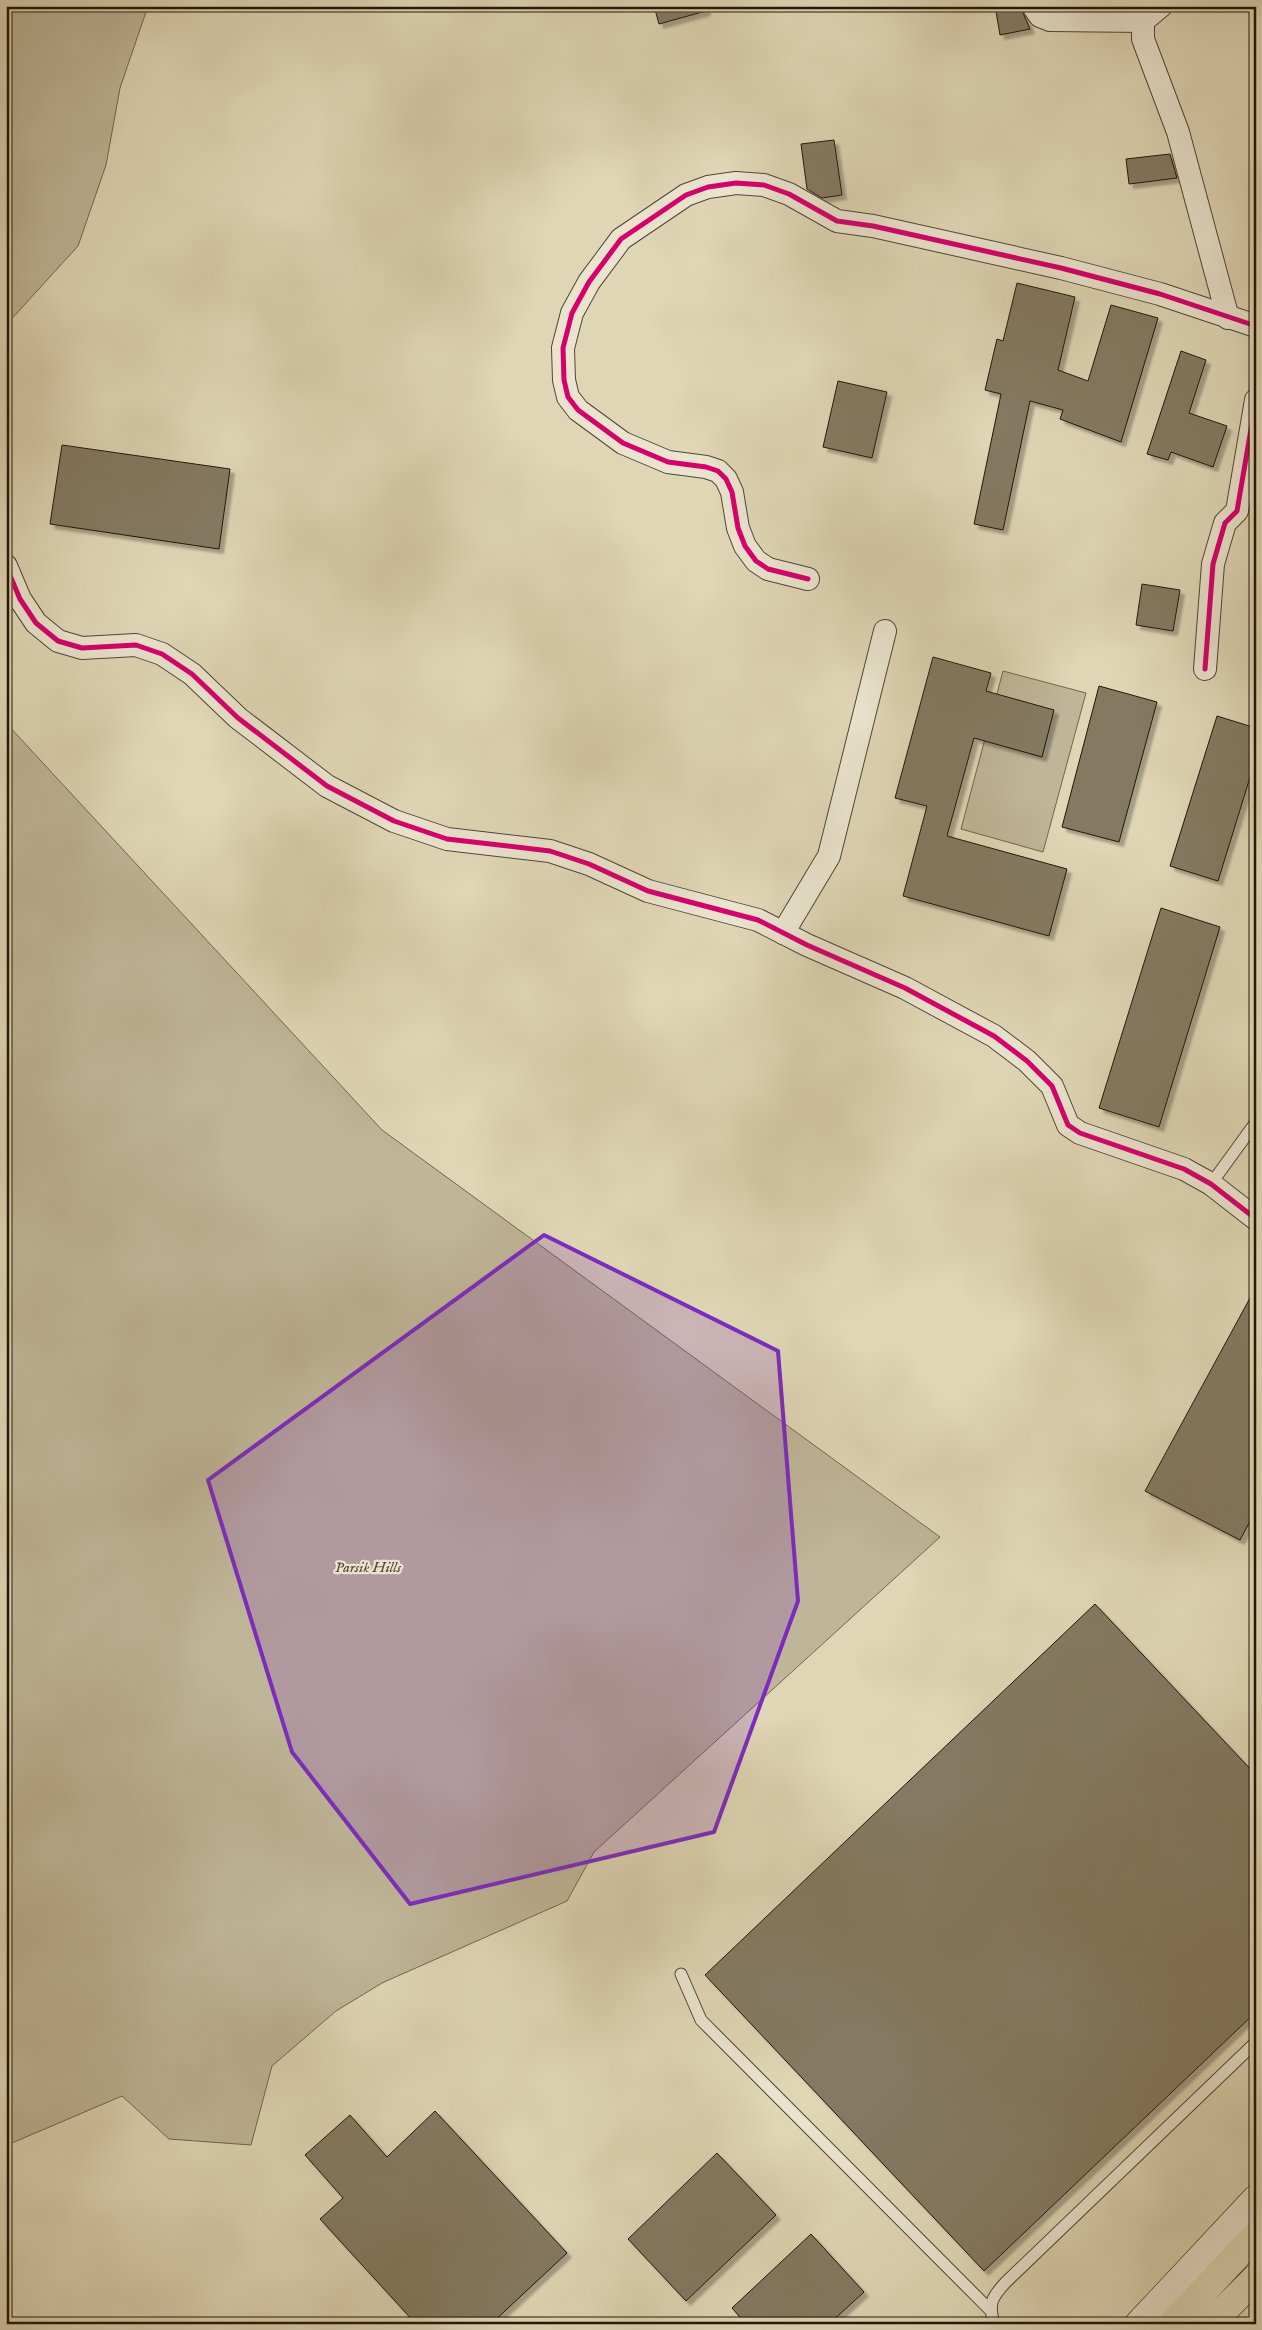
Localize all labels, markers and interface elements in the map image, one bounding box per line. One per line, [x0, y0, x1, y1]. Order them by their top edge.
park label: Parsik Hills [335, 1558, 402, 1577]

